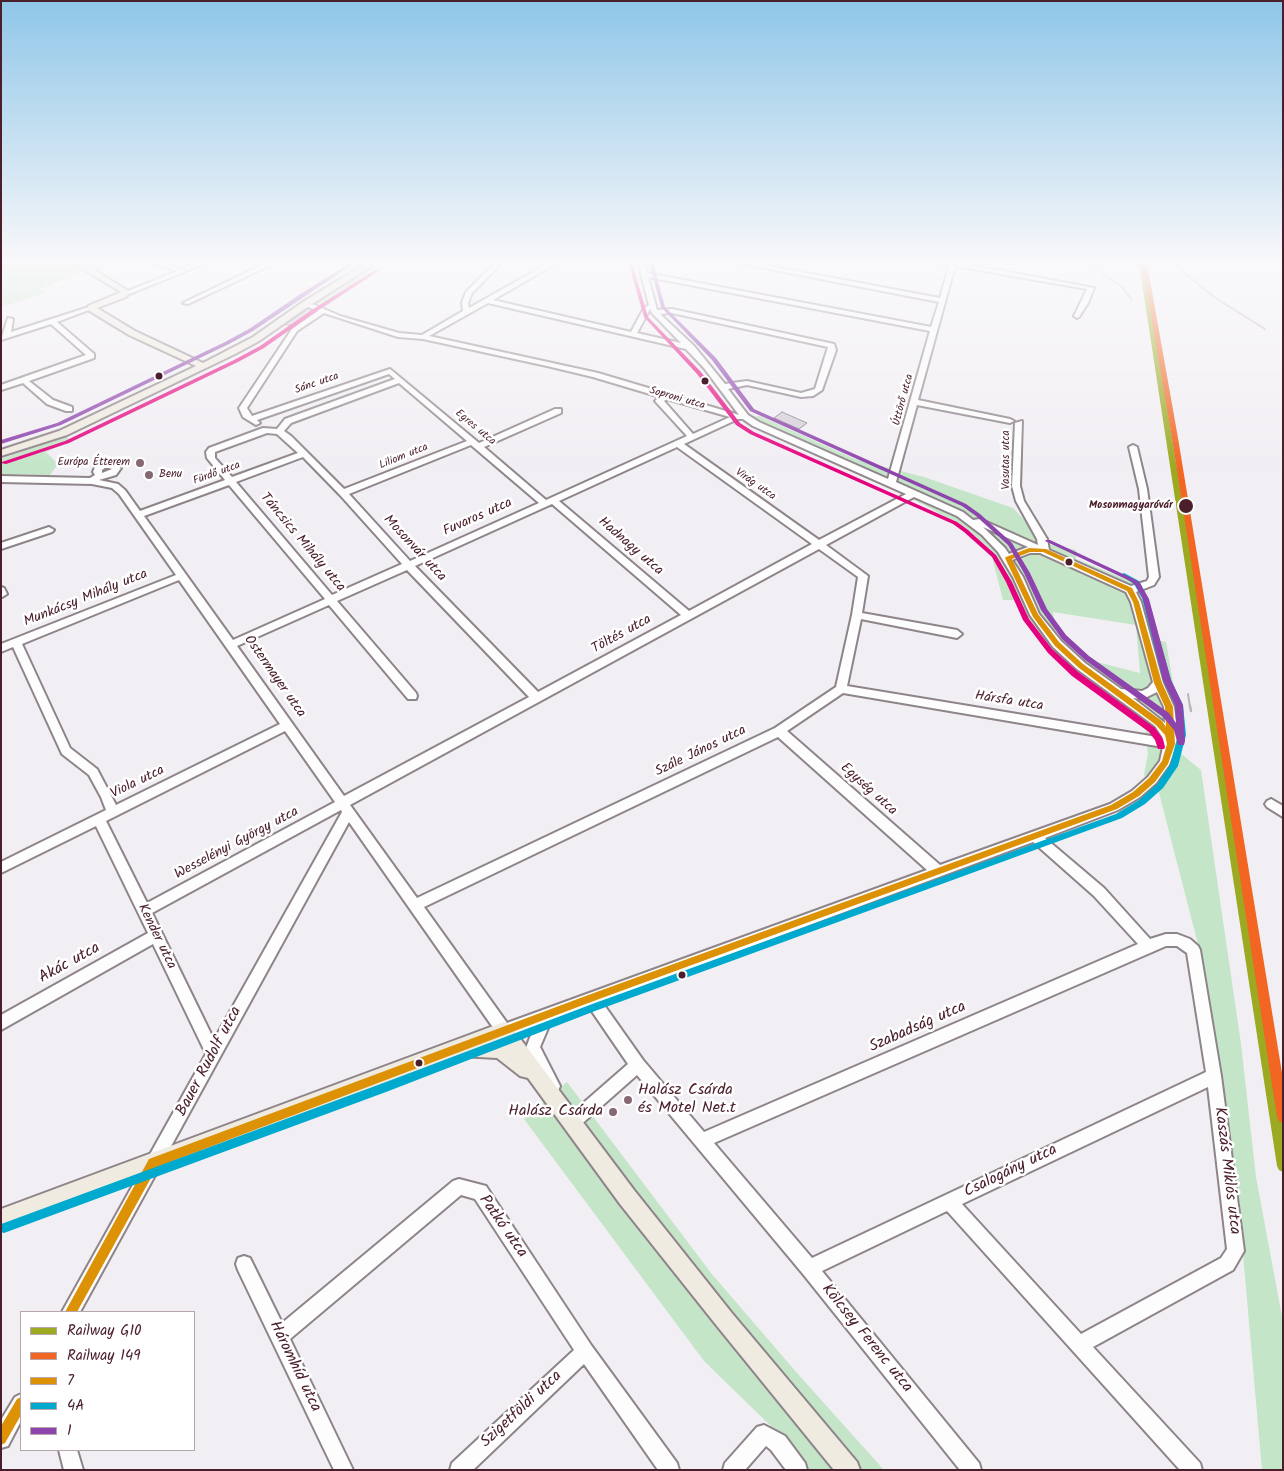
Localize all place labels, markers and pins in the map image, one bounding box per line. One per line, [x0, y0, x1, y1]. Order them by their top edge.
unlabelled marker [154, 371, 164, 381]
unlabelled marker [700, 376, 710, 386]
place label: Európa Étterem [58, 456, 130, 470]
marker: Európa Étterem [134, 457, 146, 469]
place label: Benu [159, 468, 182, 482]
marker: Benu [143, 469, 155, 481]
marker: Mosonmagyaróvár [1177, 497, 1195, 515]
place label: Mosonmagyaróvár [1089, 499, 1173, 513]
unlabelled marker [1064, 557, 1074, 567]
unlabelled marker [677, 970, 687, 980]
unlabelled marker [414, 1058, 424, 1068]
place label: Halász Csárda és Motel Net.t [638, 1081, 736, 1119]
marker: Halász Csárda és Motel Net.t [622, 1094, 634, 1106]
place label: Halász Csárda [508, 1102, 603, 1122]
marker: Halász Csárda [607, 1106, 619, 1118]

